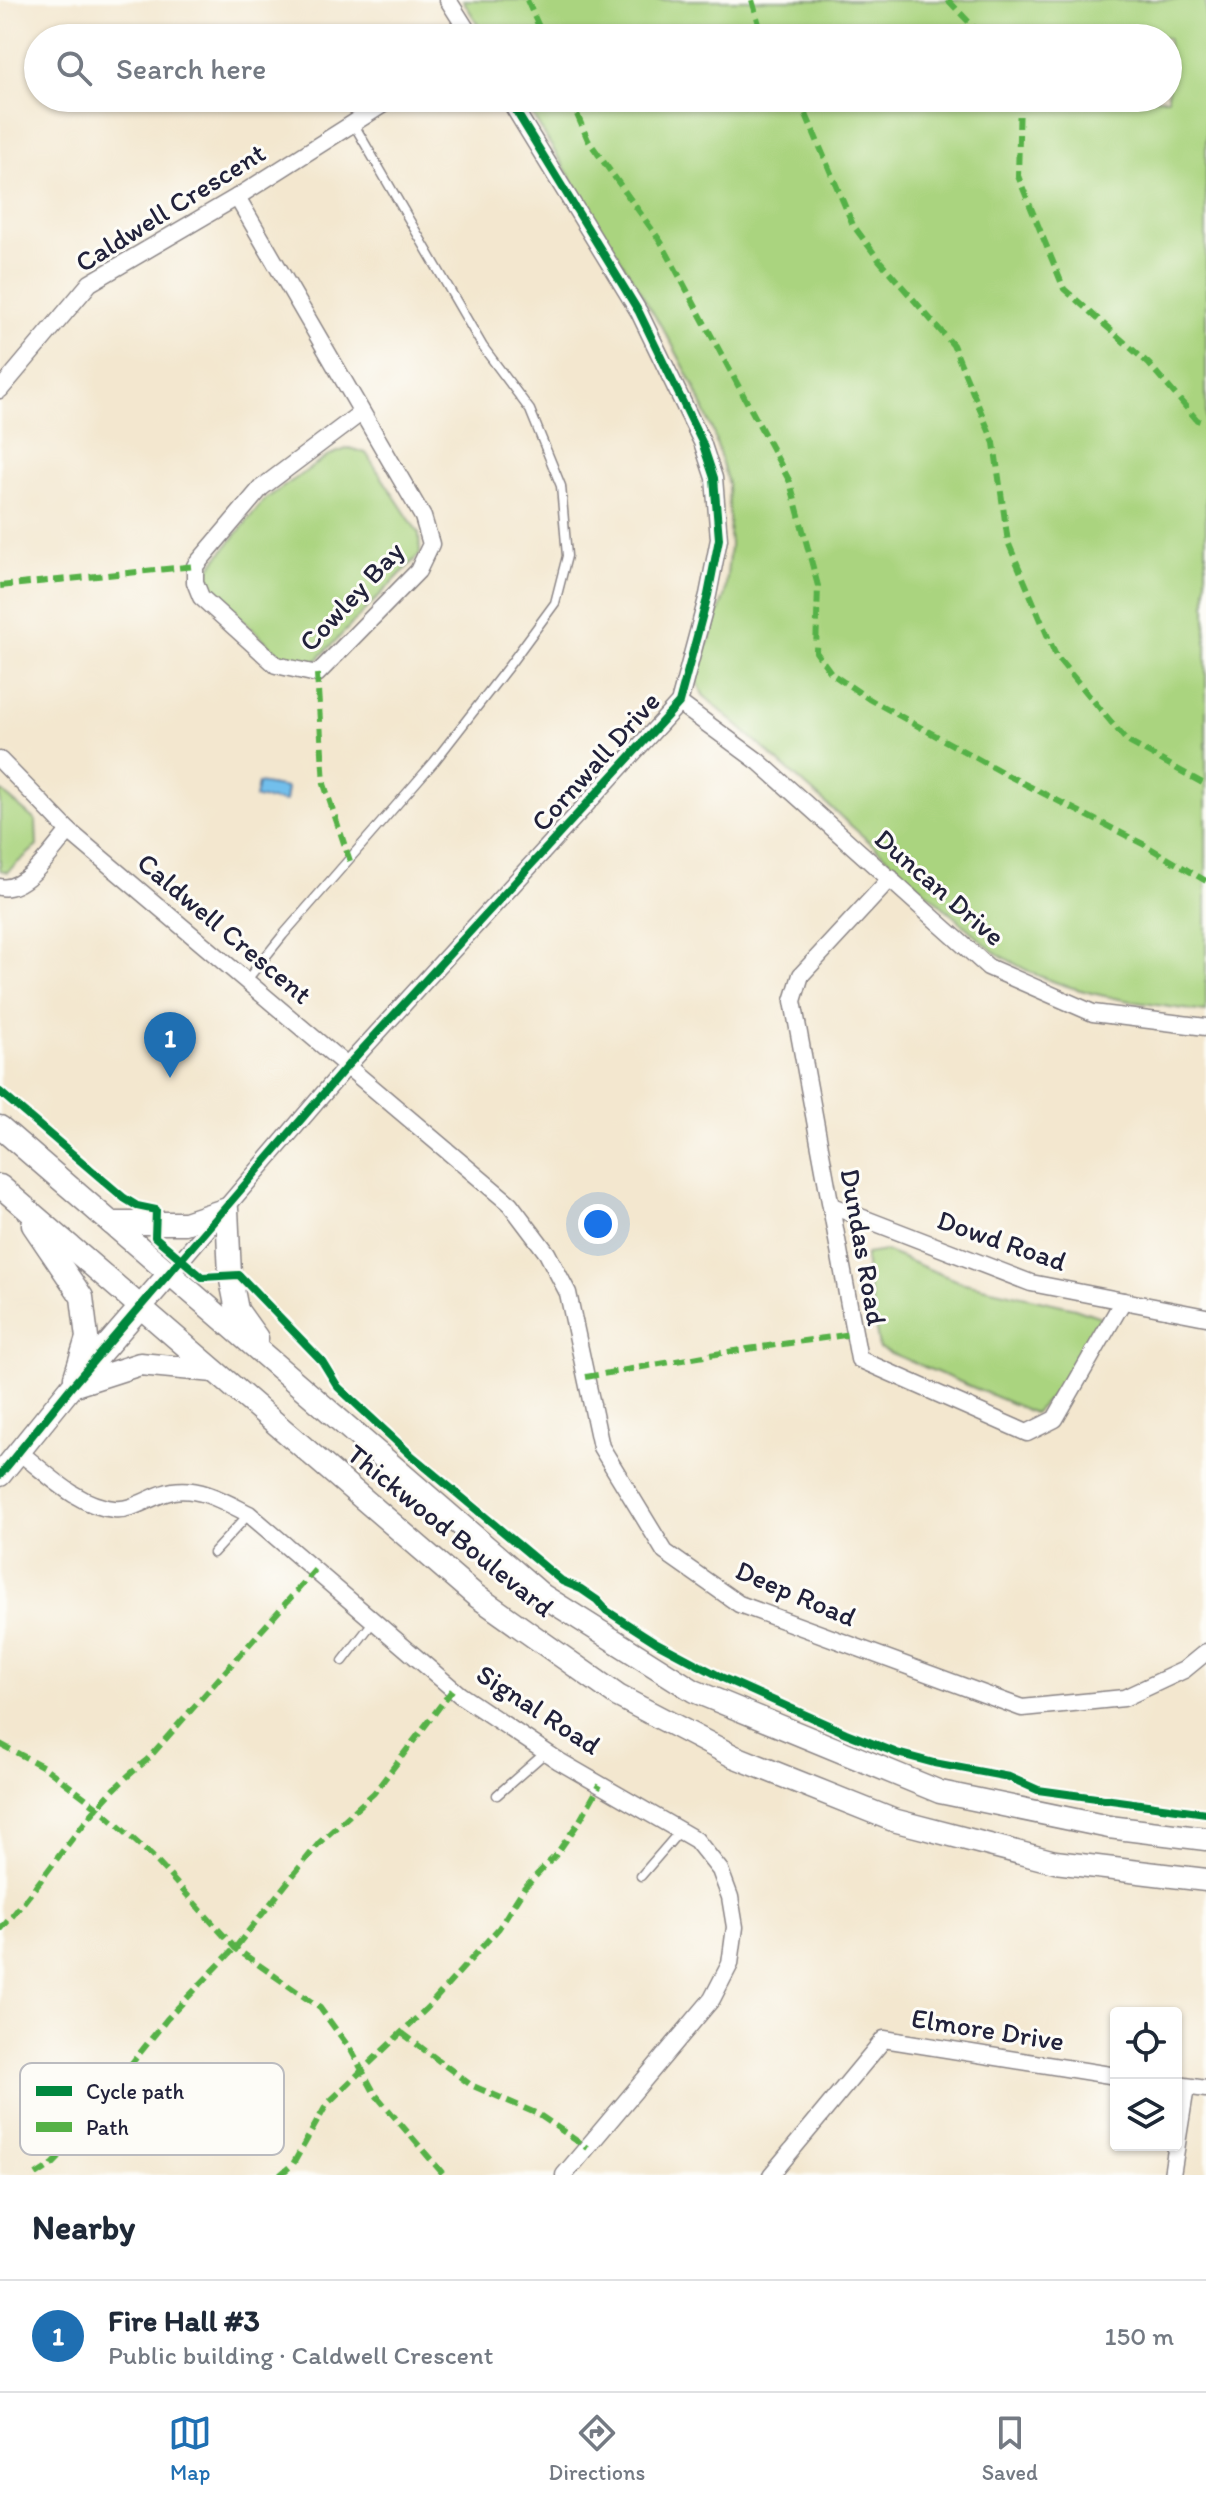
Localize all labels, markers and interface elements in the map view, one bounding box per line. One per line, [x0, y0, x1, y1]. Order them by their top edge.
search box [24, 24, 1182, 112]
icon: search [52, 46, 96, 90]
text: Search here [116, 50, 266, 87]
street label: Caldwell Crescent [69, 135, 271, 279]
street label: Cowley Bay [292, 534, 410, 658]
street label: Cornwall Drive [523, 684, 667, 838]
street label: Duncan Drive [868, 821, 1012, 953]
street label: Caldwell Crescent [131, 845, 319, 1011]
pin: 1 [144, 1012, 196, 1078]
street label: Dundas Road [833, 1166, 895, 1329]
street label: Dowd Road [933, 1202, 1071, 1278]
your location [578, 1204, 618, 1244]
street label: Thickwood Boulevard [341, 1436, 561, 1624]
street label: Deep Road [731, 1552, 861, 1634]
street label: Signal Road [470, 1656, 608, 1762]
street label: Elmore Drive [909, 2000, 1067, 2058]
map controls [1110, 2007, 1182, 2151]
button: locate [1110, 2007, 1182, 2079]
legend [20, 2063, 284, 2155]
text: Cycle path [86, 2078, 185, 2105]
button: layers [1110, 2079, 1182, 2151]
text: Path [86, 2114, 129, 2141]
text: Nearby [32, 2207, 135, 2248]
text: Fire Hall #3 [108, 2302, 260, 2339]
text: 1 [52, 2320, 64, 2352]
text: 150 m [1105, 2320, 1174, 2352]
text: Public building · Caldwell Crescent [108, 2339, 493, 2371]
tab: Map [168, 2411, 212, 2486]
tab: Directions [549, 2411, 645, 2486]
tab: Saved [982, 2411, 1038, 2486]

